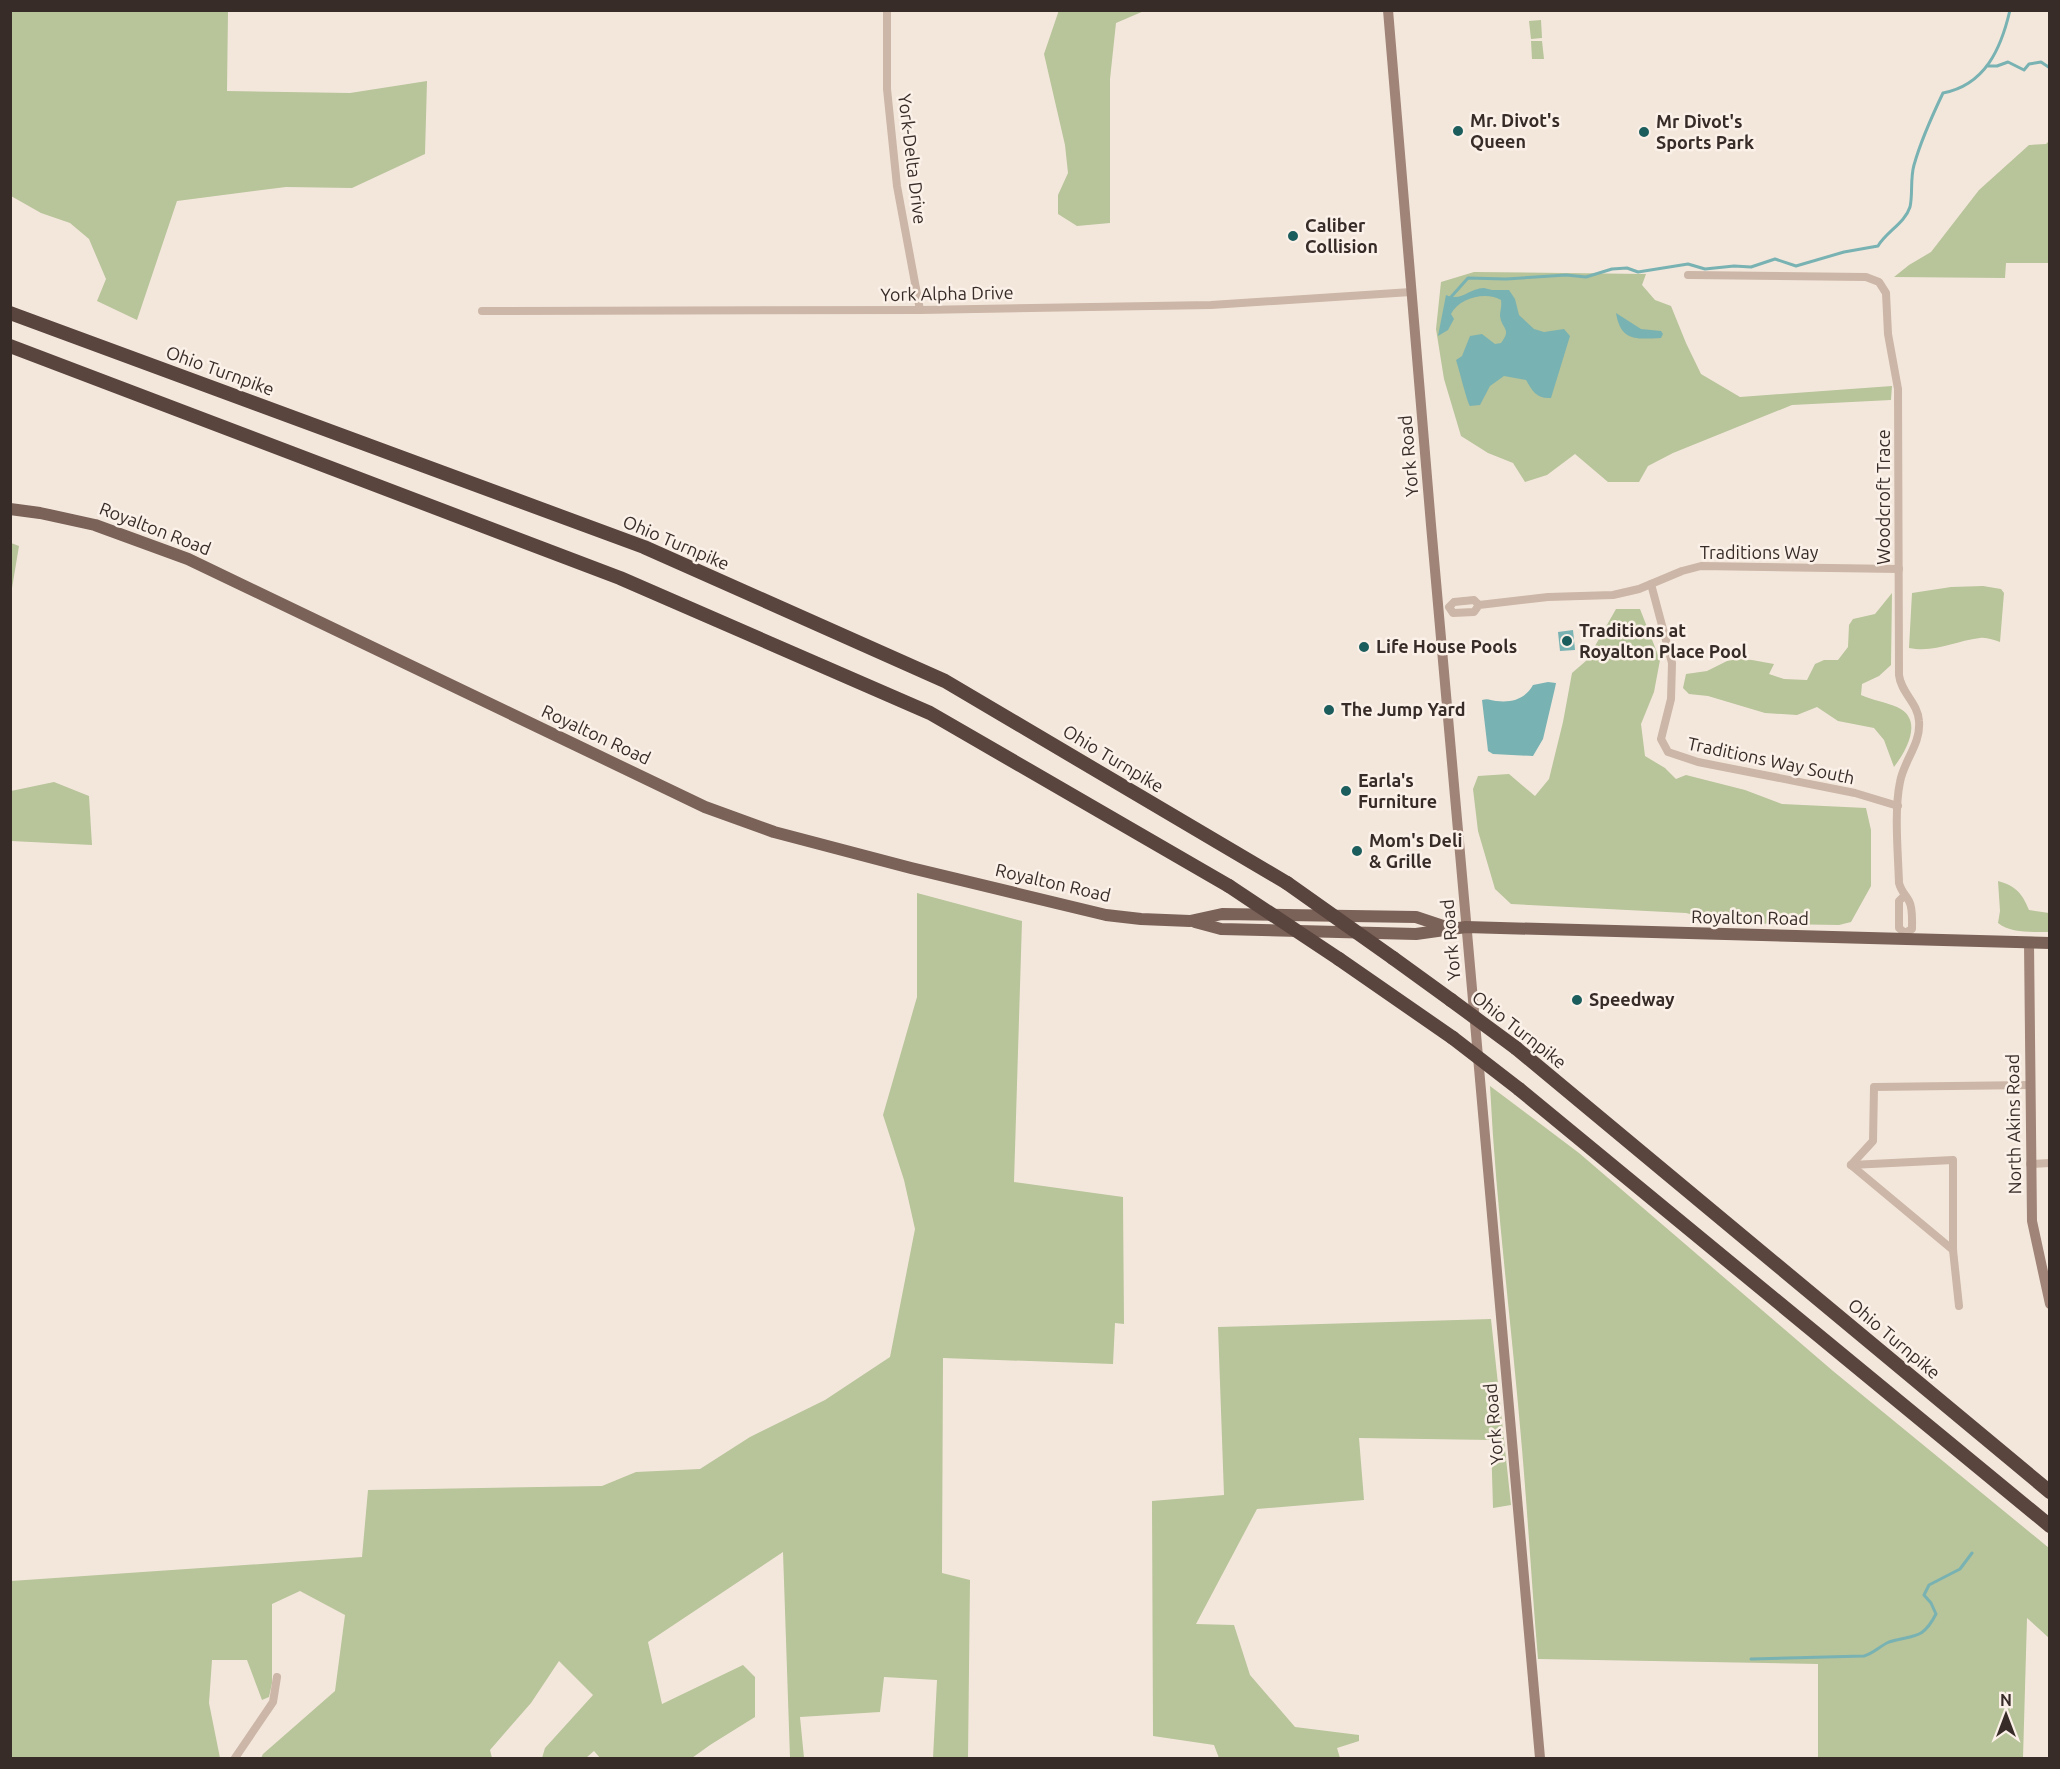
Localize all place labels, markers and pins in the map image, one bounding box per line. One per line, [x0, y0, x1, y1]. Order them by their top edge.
place label: Mr. Divot's Queen [1470, 110, 1560, 151]
place label: Mr Divot's Sports Park [1656, 111, 1754, 152]
marker: Mr. Divot's Queen [1451, 124, 1465, 138]
marker: Mr Divot's Sports Park [1637, 125, 1651, 139]
place label: Caliber Collision [1305, 215, 1378, 256]
marker: Caliber Collision [1286, 229, 1300, 243]
place label: Traditions at Royalton Place Pool [1579, 620, 1748, 661]
marker: Traditions at Royalton Place Pool [1560, 634, 1574, 648]
place label: Life House Pools [1376, 636, 1517, 656]
marker: Life House Pools [1357, 640, 1371, 654]
place label: The Jump Yard [1341, 699, 1466, 719]
marker: The Jump Yard [1322, 703, 1336, 717]
place label: Earla's Furniture [1358, 770, 1437, 811]
marker: Earla's Furniture [1339, 784, 1353, 798]
place label: Mom's Deli & Grille [1369, 830, 1462, 871]
marker: Mom's Deli & Grille [1350, 844, 1364, 858]
place label: Speedway [1589, 989, 1675, 1009]
marker: Speedway [1570, 993, 1584, 1007]

